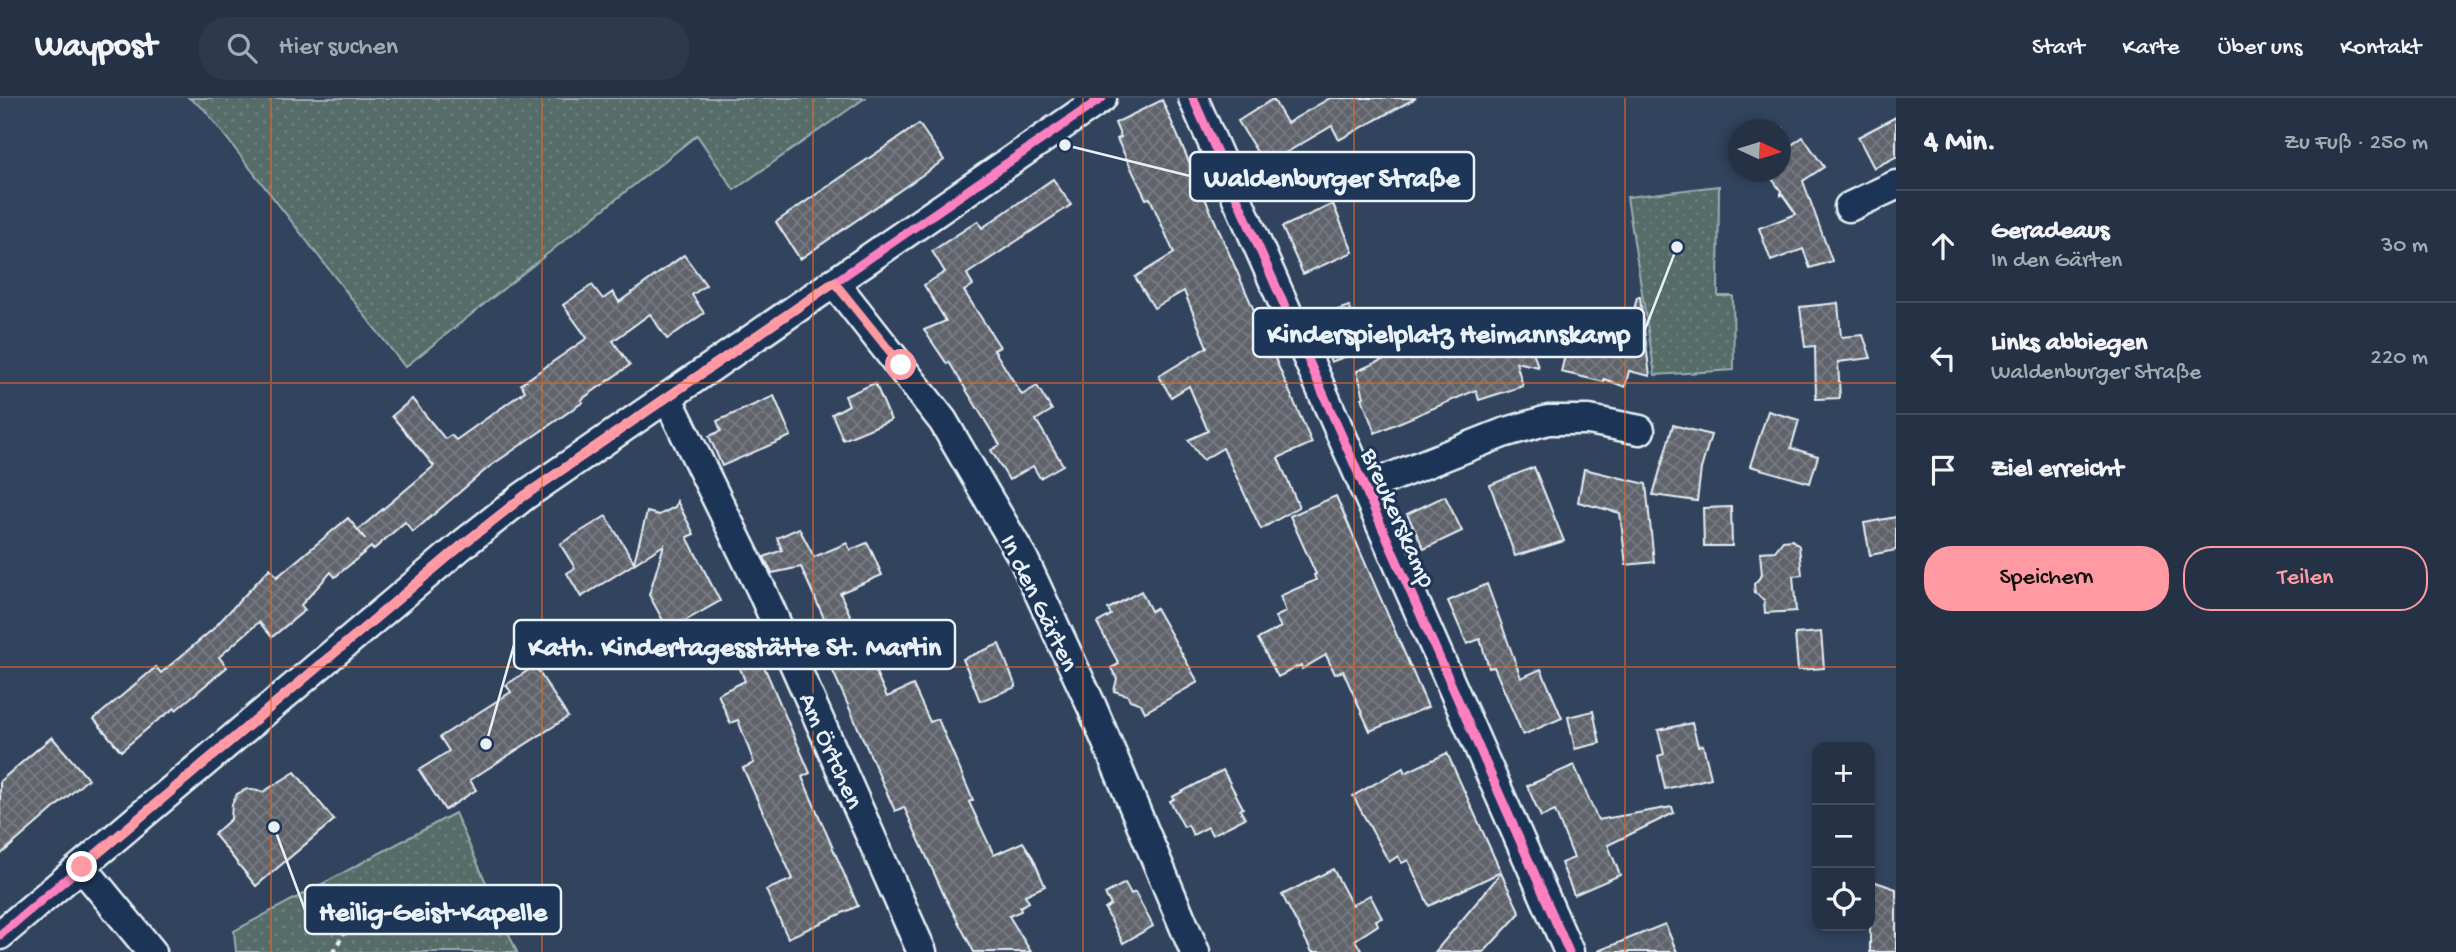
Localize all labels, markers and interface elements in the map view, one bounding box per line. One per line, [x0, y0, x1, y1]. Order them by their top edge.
search box [199, 17, 689, 80]
text: Waypost [35, 29, 157, 67]
icon: search [223, 29, 261, 67]
text: Hier suchen [279, 33, 398, 64]
text: Start [2032, 34, 2084, 63]
text: Karte [2122, 34, 2180, 63]
text: Über uns [2218, 34, 2302, 63]
text: Kontakt [2340, 34, 2421, 63]
north arrow [1728, 119, 1791, 182]
text: 4 Min. [1924, 126, 1996, 161]
text: Zu Fuß · 250 m [2284, 130, 2428, 157]
callout: Waldenburger Straße [1190, 152, 1474, 201]
text: Waldenburger Straße [1203, 164, 1461, 197]
text: Geradeaus [1991, 217, 2109, 248]
icon: ahead [1924, 227, 1962, 265]
text: 30 m [2381, 233, 2428, 260]
text: In den Gärten [1991, 248, 2122, 275]
callout: Kinderspielplatz Heimannskamp [1253, 308, 1644, 357]
text: Kinderspielplatz Heimannskamp [1267, 320, 1631, 353]
text: Links abbiegen [1991, 329, 2147, 360]
icon: left [1924, 339, 1962, 377]
text: 220 m [2371, 345, 2428, 372]
route start [885, 349, 916, 380]
text: Waldenburger Straße [1991, 360, 2201, 387]
street label: Breukerskamp [1351, 443, 1440, 593]
icon: arrive [1924, 451, 1962, 489]
text: Ziel erreicht [1991, 455, 2123, 486]
street label: In den Gärten [991, 531, 1084, 678]
button: Speichern [1924, 546, 2169, 611]
button: Teilen [2183, 546, 2428, 611]
callout: Kath. Kindertagesstätte St. Martin [514, 620, 955, 669]
text: Kath. Kindertagesstätte St. Martin [528, 633, 942, 666]
street label: Am Örtchen [790, 689, 869, 815]
map controls [1812, 742, 1875, 931]
button: + [1812, 742, 1875, 805]
button: − [1812, 805, 1875, 868]
route end [66, 851, 97, 882]
button: locate [1812, 868, 1875, 931]
callout: Heilig-Geist-Kapelle [305, 885, 561, 934]
text: Heilig-Geist-Kapelle [319, 898, 549, 931]

